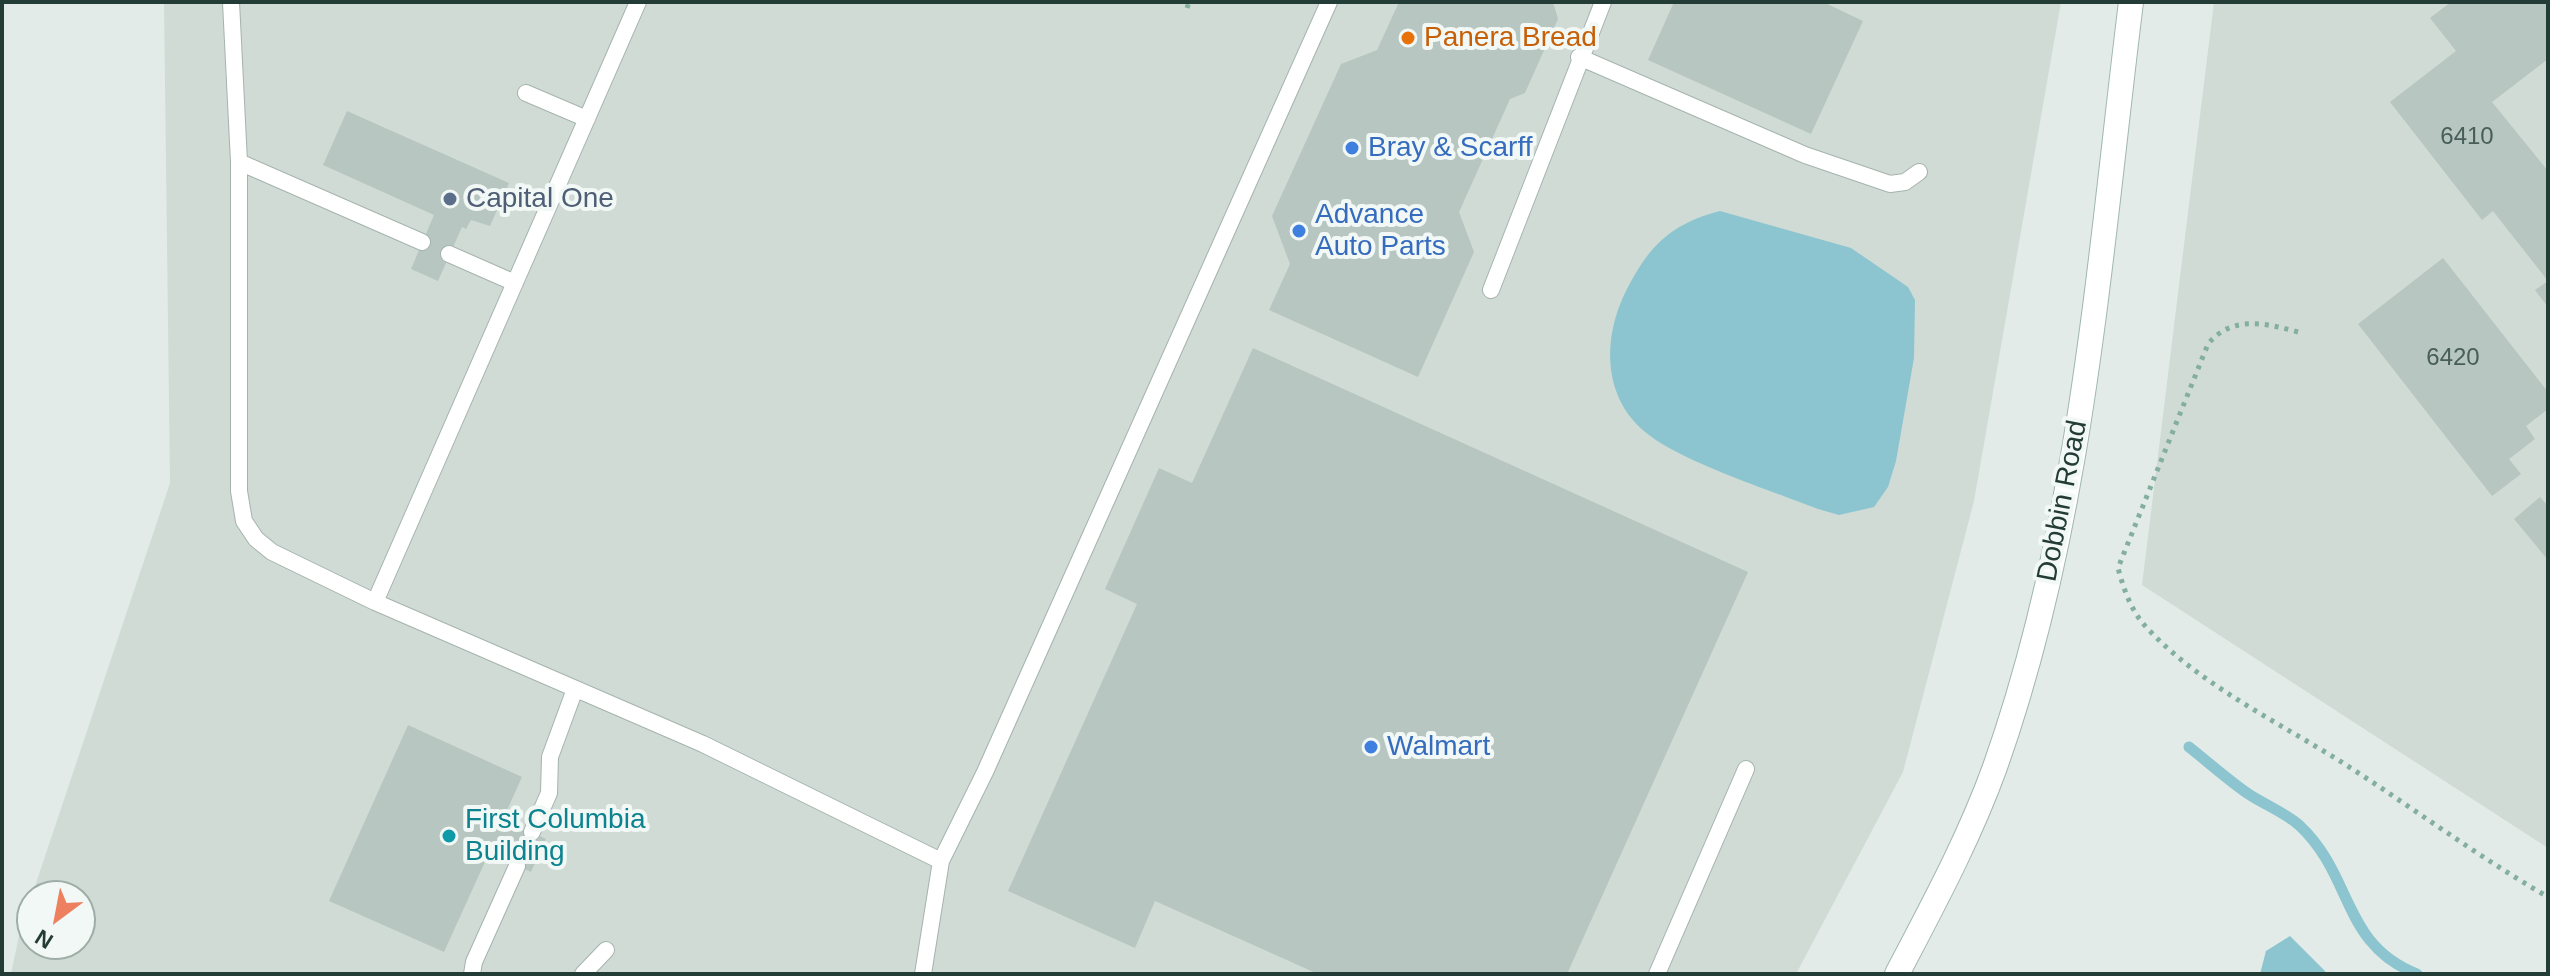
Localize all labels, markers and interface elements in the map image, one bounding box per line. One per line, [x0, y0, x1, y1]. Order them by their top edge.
place label: Panera Bread [1424, 21, 1597, 55]
marker: Panera Bread [1399, 29, 1417, 47]
house number: 6410 [2440, 123, 2494, 151]
place label: Bray & Scarff [1368, 131, 1532, 165]
marker: Bray & Scarff [1343, 139, 1361, 157]
place label: Capital One [466, 182, 614, 216]
marker: Capital One [441, 190, 459, 208]
place label: Advance Auto Parts [1315, 198, 1446, 264]
marker: Advance Auto Parts [1290, 222, 1308, 240]
house number: 6420 [2426, 344, 2480, 372]
street label: Dobbin Road [2031, 418, 2095, 584]
place label: Walmart [1387, 730, 1490, 764]
marker: Walmart [1362, 738, 1380, 756]
place label: First Columbia Building [465, 803, 645, 869]
marker: First Columbia Building [440, 827, 458, 845]
north arrow [16, 880, 96, 960]
text: N [31, 924, 57, 954]

